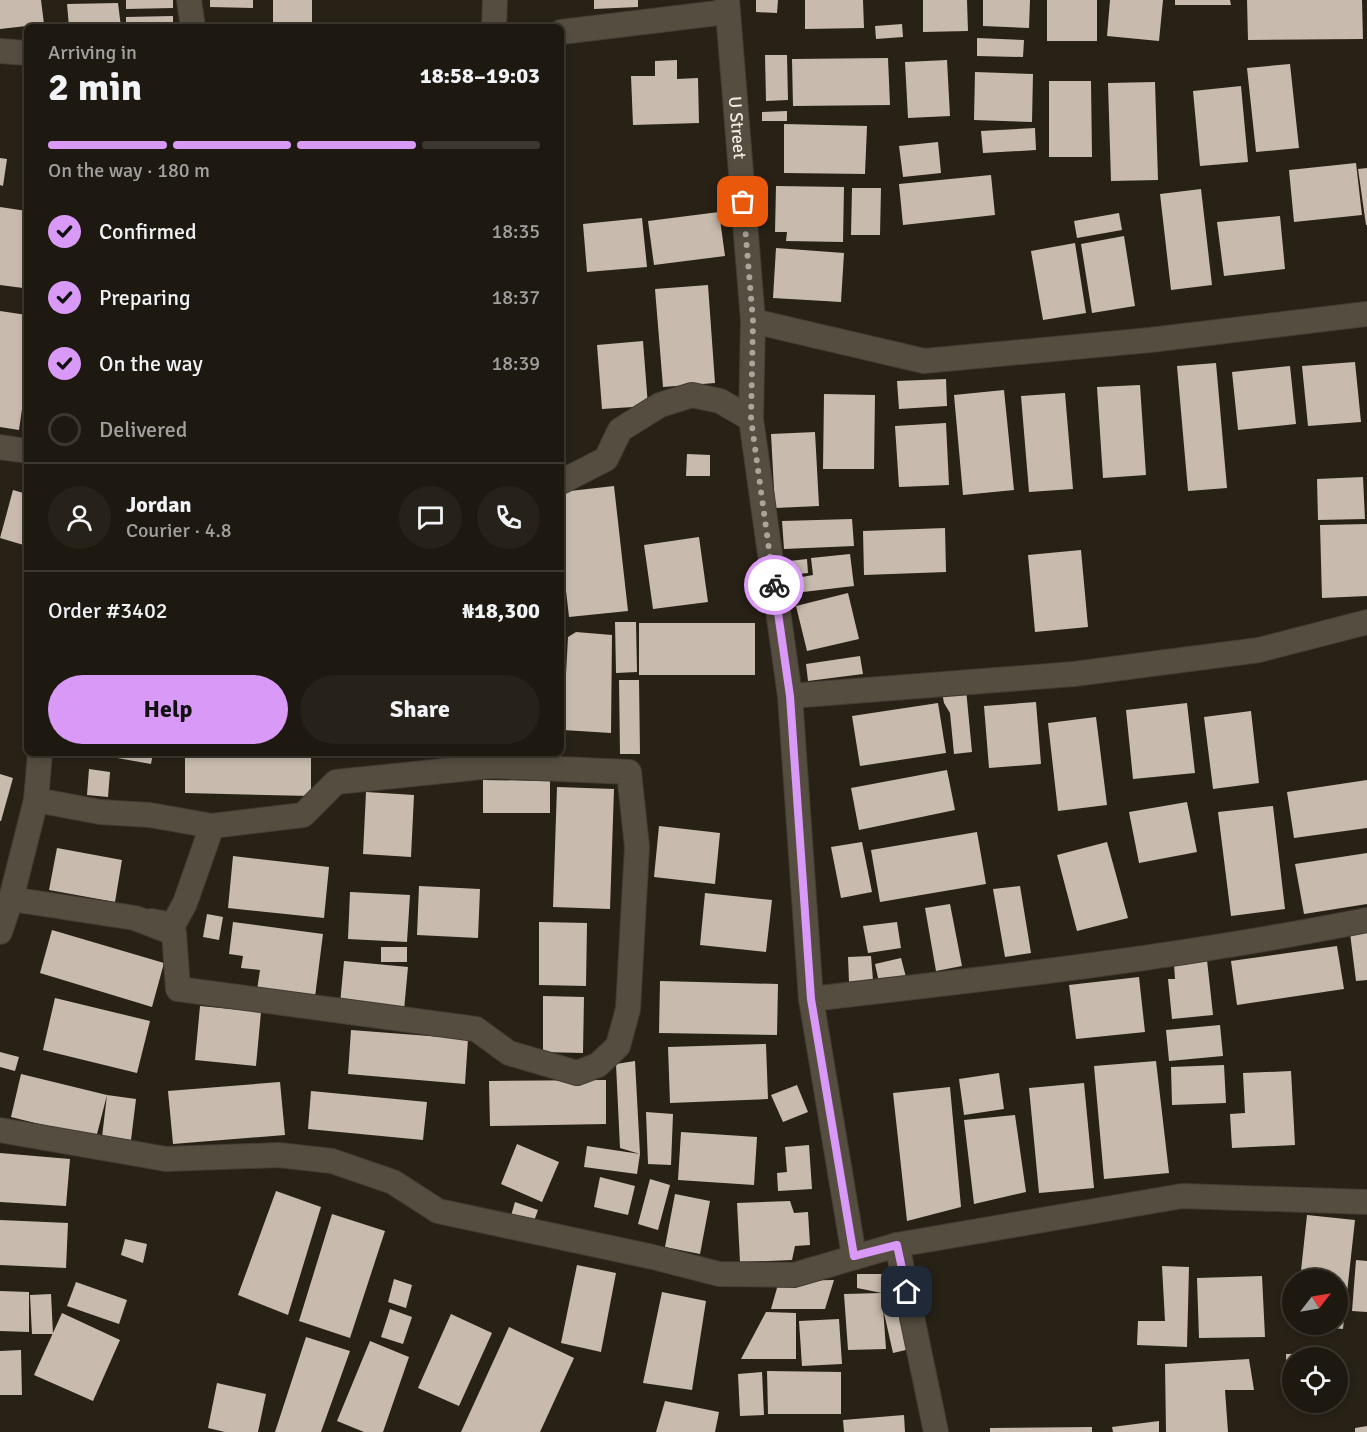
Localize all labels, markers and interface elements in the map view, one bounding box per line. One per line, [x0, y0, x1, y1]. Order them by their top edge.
text: Arriving in [48, 40, 137, 65]
text: 18:58–19:03 [420, 62, 540, 89]
text: 2 min [48, 63, 142, 111]
street label: U Street [724, 95, 751, 160]
text: On the way · 180 m [48, 158, 210, 183]
pin [717, 176, 768, 227]
icon: bag [726, 185, 759, 218]
icon: check [48, 215, 81, 248]
text: Confirmed [99, 218, 197, 245]
text: 18:35 [491, 219, 540, 244]
icon: check [48, 281, 81, 314]
text: Preparing [99, 284, 191, 311]
text: 18:37 [491, 285, 540, 310]
icon: check [48, 347, 81, 380]
text: On the way [99, 350, 203, 377]
text: 18:39 [491, 351, 540, 376]
text: Delivered [99, 416, 187, 443]
button: person [48, 486, 111, 549]
button: chat [399, 486, 462, 549]
button: phone [477, 486, 540, 549]
text: Jordan [126, 491, 192, 518]
text: Courier · 4.8 [126, 518, 232, 543]
courier [744, 555, 804, 615]
icon: bike [758, 569, 791, 602]
text: Order #3402 [48, 597, 168, 624]
text: ₦18,300 [462, 597, 540, 624]
button: Help [48, 675, 288, 744]
button: Share [300, 675, 540, 744]
pin [881, 1266, 932, 1317]
north arrow [1282, 1269, 1348, 1335]
map controls [1282, 1269, 1348, 1413]
icon: home [890, 1275, 923, 1308]
button: locate [1282, 1347, 1348, 1413]

